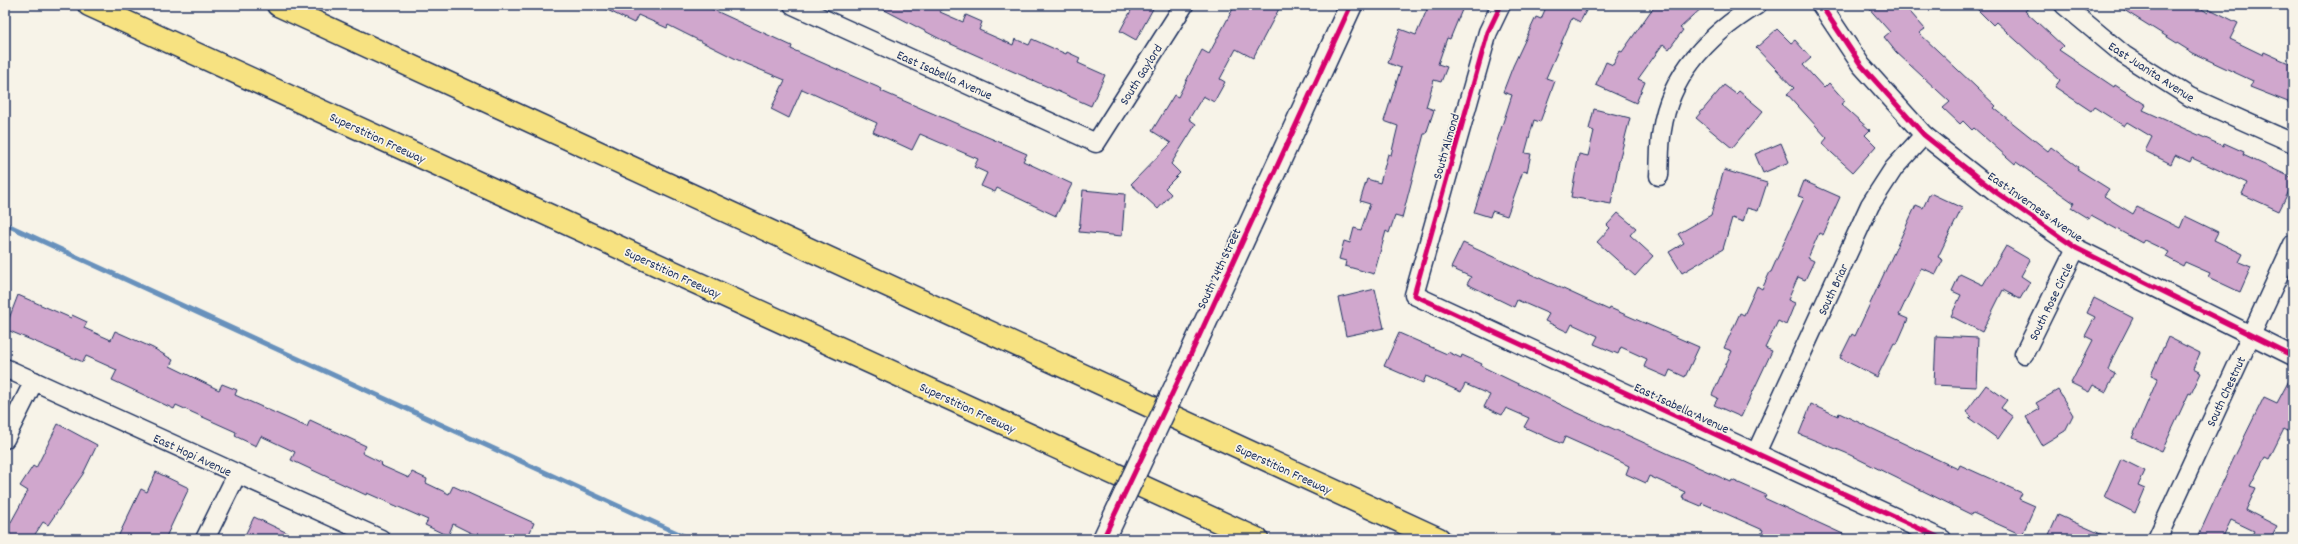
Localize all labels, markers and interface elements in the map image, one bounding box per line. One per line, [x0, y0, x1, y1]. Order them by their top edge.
street label: East Juanita Avenue [2104, 38, 2198, 108]
street label: South Gaylord [1116, 41, 1168, 109]
street label: East Isabella Avenue [893, 47, 995, 106]
street label: Superstition Freeway [326, 109, 429, 170]
street label: South Almond [1429, 111, 1466, 182]
street label: East Inverness Avenue [1983, 168, 2086, 248]
street label: South 24th Street [1193, 225, 1247, 313]
street label: Superstition Freeway [621, 244, 724, 305]
street label: South Rose Circle [2025, 260, 2079, 344]
street label: South Briar [1814, 261, 1855, 319]
street label: South Chestnut [2203, 354, 2252, 430]
street label: Superstition Freeway [916, 379, 1019, 440]
street label: East Isabella Avenue [1630, 379, 1732, 440]
street label: East Hopi Avenue [150, 430, 235, 483]
street label: Superstition Freeway [1232, 440, 1335, 501]

